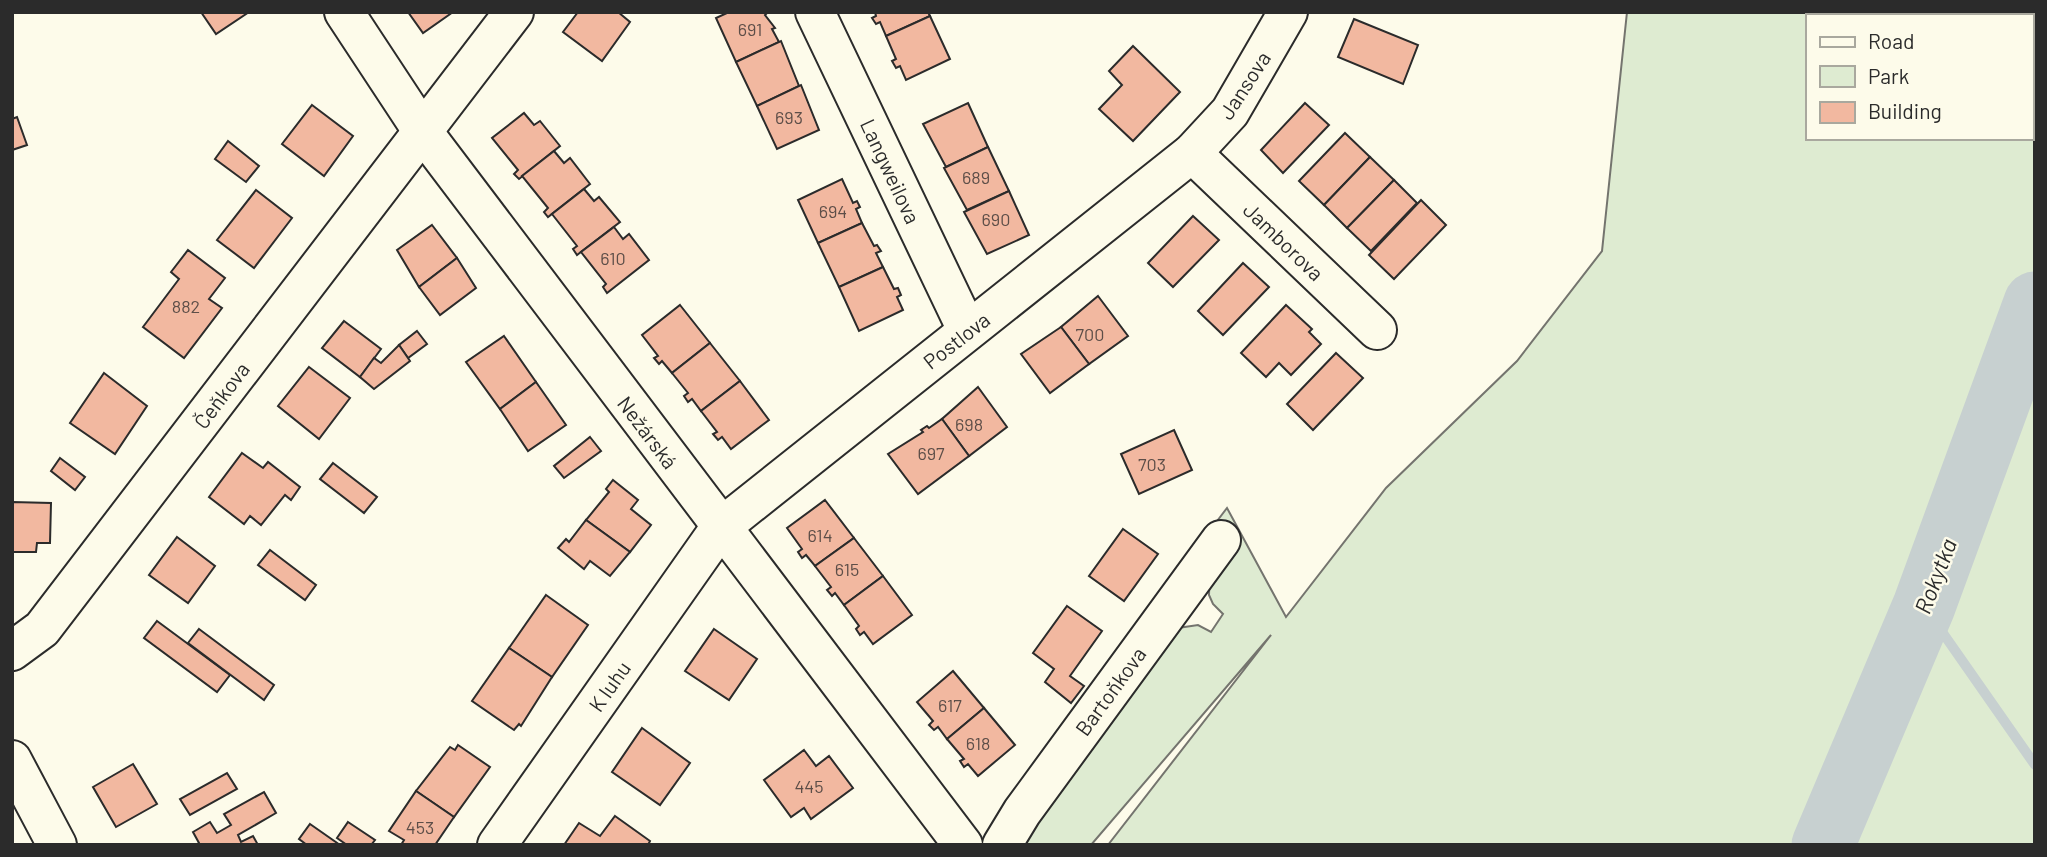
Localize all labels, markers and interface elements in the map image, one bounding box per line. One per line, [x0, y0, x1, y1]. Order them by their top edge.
legend [1806, 14, 2033, 140]
house number: 691 [738, 18, 762, 40]
text: Road [1868, 28, 1914, 53]
street label: Jansova [1213, 46, 1275, 124]
text: Park [1868, 63, 1909, 88]
text: Building [1868, 98, 1942, 123]
house number: 693 [775, 106, 803, 128]
street label: Langweilova [856, 115, 926, 227]
house number: 689 [962, 166, 990, 188]
street label: Jamborova [1239, 197, 1329, 285]
house number: 694 [819, 200, 847, 222]
house number: 690 [982, 208, 1010, 230]
house number: 610 [600, 247, 626, 269]
house number: 882 [172, 295, 200, 317]
street label: Postlova [918, 306, 994, 374]
house number: 700 [1076, 323, 1104, 345]
street label: Čeňkova [188, 357, 254, 433]
street label: Nežárská [613, 391, 683, 473]
house number: 698 [955, 413, 983, 435]
house number: 697 [917, 442, 945, 464]
house number: 703 [1138, 453, 1166, 475]
house number: 614 [807, 524, 833, 546]
water label: Rokytka [1908, 534, 1962, 618]
house number: 615 [835, 558, 859, 580]
street label: Bartoňkova [1069, 642, 1151, 740]
street label: K luhu [583, 656, 635, 716]
house number: 617 [938, 694, 962, 716]
house number: 618 [966, 732, 990, 754]
house number: 445 [794, 775, 824, 797]
house number: 453 [406, 816, 434, 838]

